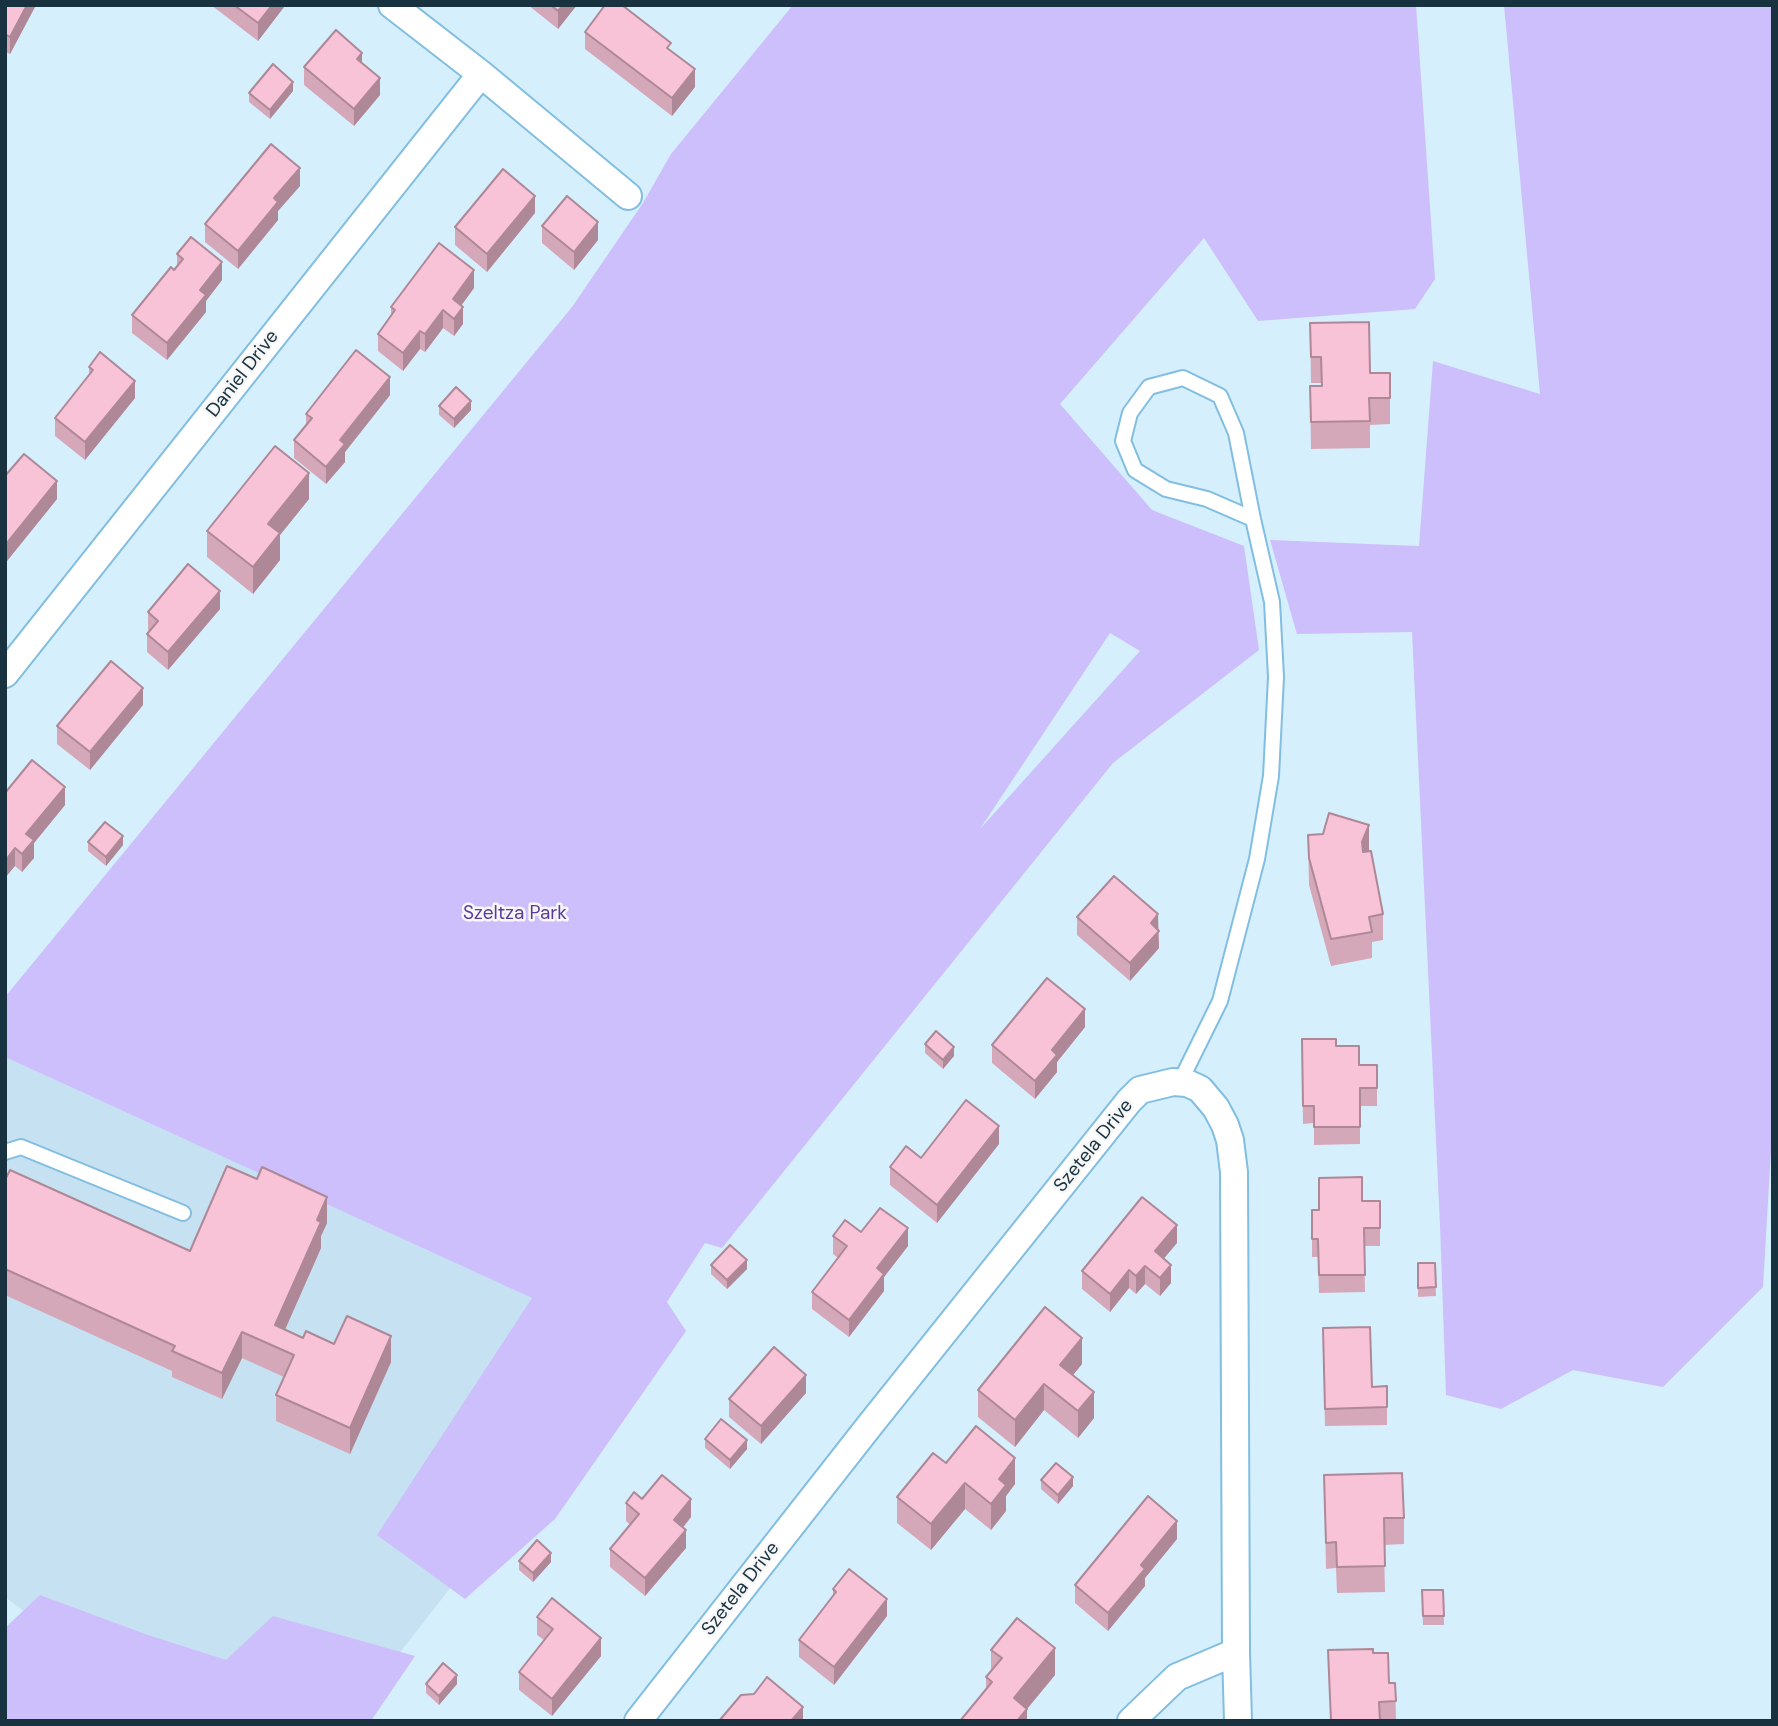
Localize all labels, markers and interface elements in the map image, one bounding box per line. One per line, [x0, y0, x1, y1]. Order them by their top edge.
street label: Daniel Drive [202, 326, 284, 422]
park label: Szeltza Park [463, 903, 567, 925]
street label: Szetela Drive [1050, 1095, 1138, 1197]
street label: Szetela Drive [697, 1538, 785, 1640]

